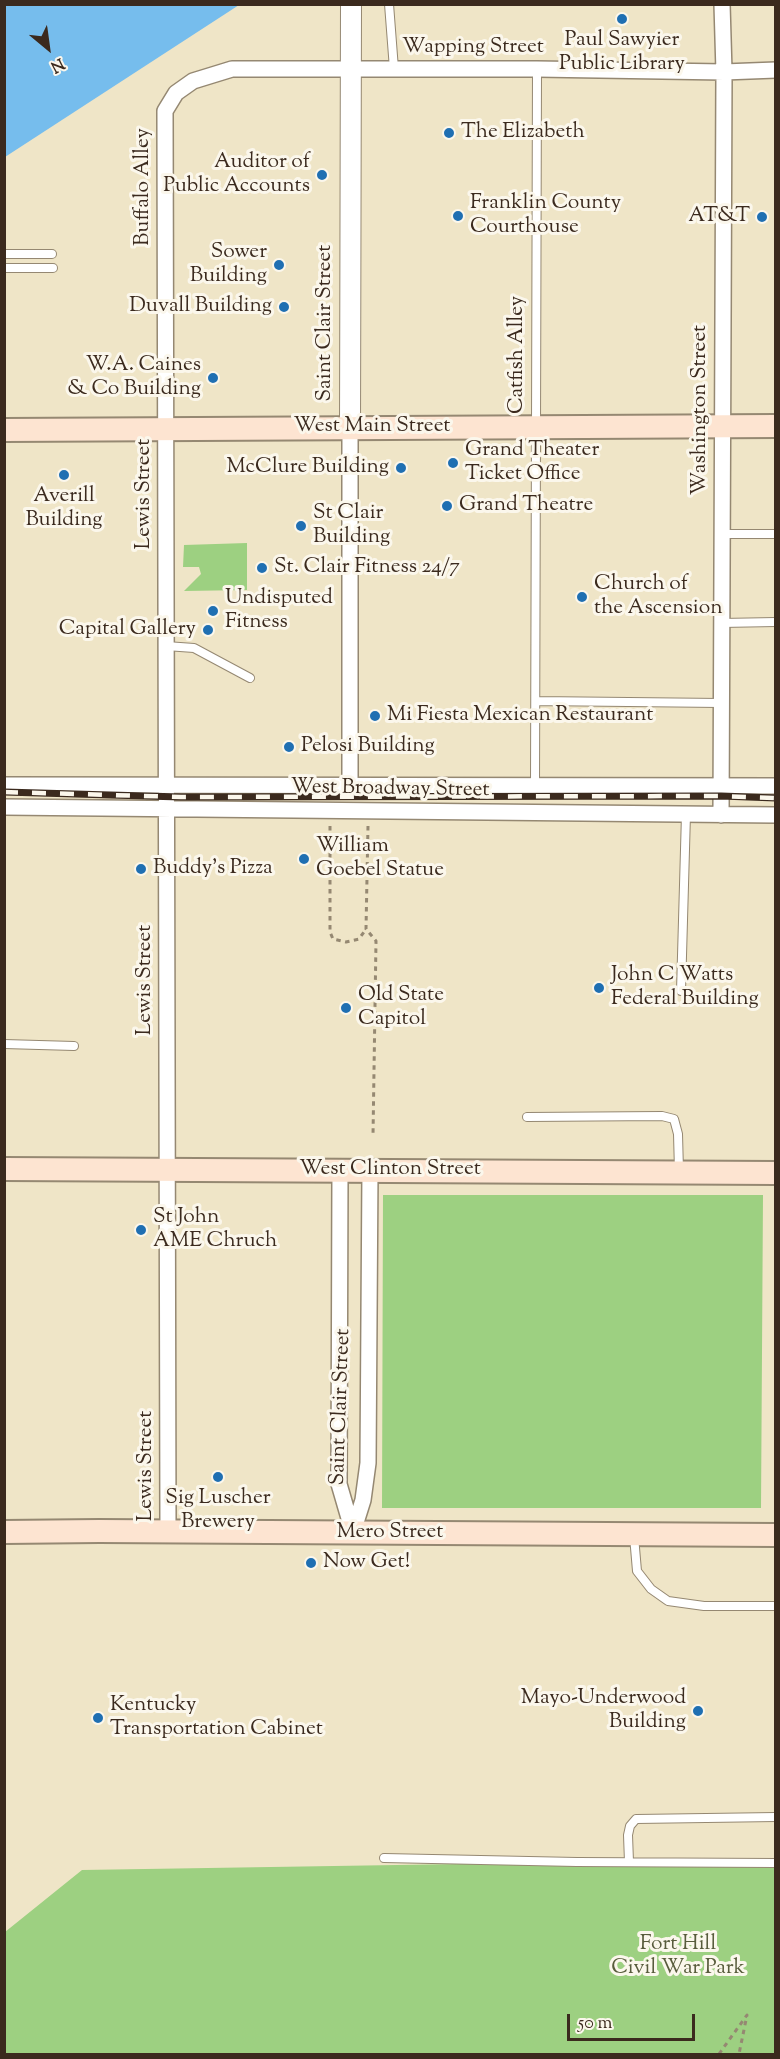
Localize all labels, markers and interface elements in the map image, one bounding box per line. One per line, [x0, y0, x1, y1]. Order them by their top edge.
marker: Paul Sawyier Public Library [615, 12, 629, 26]
north arrow [18, 18, 78, 78]
place label: Paul Sawyier Public Library [559, 28, 685, 78]
street label: Wapping Street [402, 35, 544, 61]
text: N [46, 51, 68, 77]
place label: The Elizabeth [461, 120, 585, 146]
marker: The Elizabeth [442, 126, 456, 140]
street label: Buffalo Alley [131, 128, 157, 246]
place label: Auditor of Public Accounts [163, 150, 310, 200]
marker: Auditor of Public Accounts [315, 168, 329, 182]
place label: Franklin County Courthouse [470, 191, 621, 241]
place label: AT&T [688, 204, 750, 230]
marker: Franklin County Courthouse [451, 209, 465, 223]
marker: AT&T [755, 210, 769, 224]
place label: Sower Building [190, 240, 267, 290]
street label: Saint Clair Street [313, 245, 339, 401]
marker: Sower Building [272, 258, 286, 272]
place label: Duvall Building [129, 294, 272, 320]
street label: Catfish Alley [505, 296, 531, 414]
marker: Duvall Building [277, 300, 291, 314]
street label: Washington Street [688, 325, 714, 495]
place label: W.A. Caines & Co Building [67, 353, 201, 403]
marker: W.A. Caines & Co Building [206, 371, 220, 385]
street label: West Main Street [293, 414, 451, 440]
place label: Grand Theater Ticket Office [465, 438, 599, 488]
street label: Lewis Street [132, 439, 158, 549]
place label: McClure Building [226, 455, 389, 481]
marker: Grand Theater Ticket Office [446, 456, 460, 470]
marker: McClure Building [394, 461, 408, 475]
marker: Averill Building [57, 468, 71, 482]
place label: Averill Building [25, 484, 103, 534]
place label: Grand Theatre [459, 493, 593, 519]
marker: Grand Theatre [440, 499, 454, 513]
place label: St Clair Building [313, 501, 390, 551]
marker: St Clair Building [294, 519, 308, 533]
place label: St. Clair Fitness 24/7 [274, 555, 460, 581]
marker: St. Clair Fitness 24/7 [255, 561, 269, 575]
place label: Church of the Ascension [594, 572, 723, 622]
place label: Undisputed Fitness [225, 586, 333, 636]
marker: Church of the Ascension [575, 590, 589, 604]
marker: Undisputed Fitness [206, 604, 220, 618]
place label: Capital Gallery [59, 617, 196, 643]
marker: Capital Gallery [201, 623, 215, 637]
place label: Mi Fiesta Mexican Restaurant [387, 703, 653, 729]
marker: Mi Fiesta Mexican Restaurant [368, 709, 382, 723]
place label: Pelosi Building [301, 734, 435, 760]
marker: Pelosi Building [282, 740, 296, 754]
street label: West Broadway Street [290, 776, 490, 804]
place label: William Goebel Statue [316, 834, 444, 884]
marker: William Goebel Statue [297, 852, 311, 866]
place label: Buddy's Pizza [153, 856, 273, 882]
marker: Buddy's Pizza [134, 862, 148, 876]
street label: Lewis Street [133, 925, 159, 1035]
place label: John C Watts Federal Building [611, 963, 759, 1013]
marker: John C Watts Federal Building [592, 981, 606, 995]
place label: Old State Capitol [358, 983, 444, 1033]
marker: Old State Capitol [339, 1001, 353, 1015]
street label: West Clinton Street [299, 1157, 481, 1183]
place label: St John AME Chruch [153, 1205, 277, 1255]
marker: St John AME Chruch [134, 1223, 148, 1237]
street label: Saint Clair Street [327, 1328, 357, 1486]
street label: Lewis Street [134, 1411, 160, 1521]
marker: Sig Luscher Brewery [211, 1470, 225, 1484]
place label: Sig Luscher Brewery [165, 1486, 271, 1536]
street label: Mero Street [337, 1520, 443, 1546]
place label: Now Get! [323, 1550, 410, 1576]
marker: Now Get! [304, 1556, 318, 1570]
place label: Mayo-Underwood Building [521, 1686, 686, 1736]
place label: Kentucky Transportation Cabinet [110, 1693, 323, 1743]
marker: Mayo-Underwood Building [691, 1704, 705, 1718]
marker: Kentucky Transportation Cabinet [91, 1711, 105, 1725]
park label: Fort Hill Civil War Park [611, 1932, 745, 1982]
scale bar [570, 2002, 698, 2040]
text: 50 m [578, 2011, 612, 2037]

